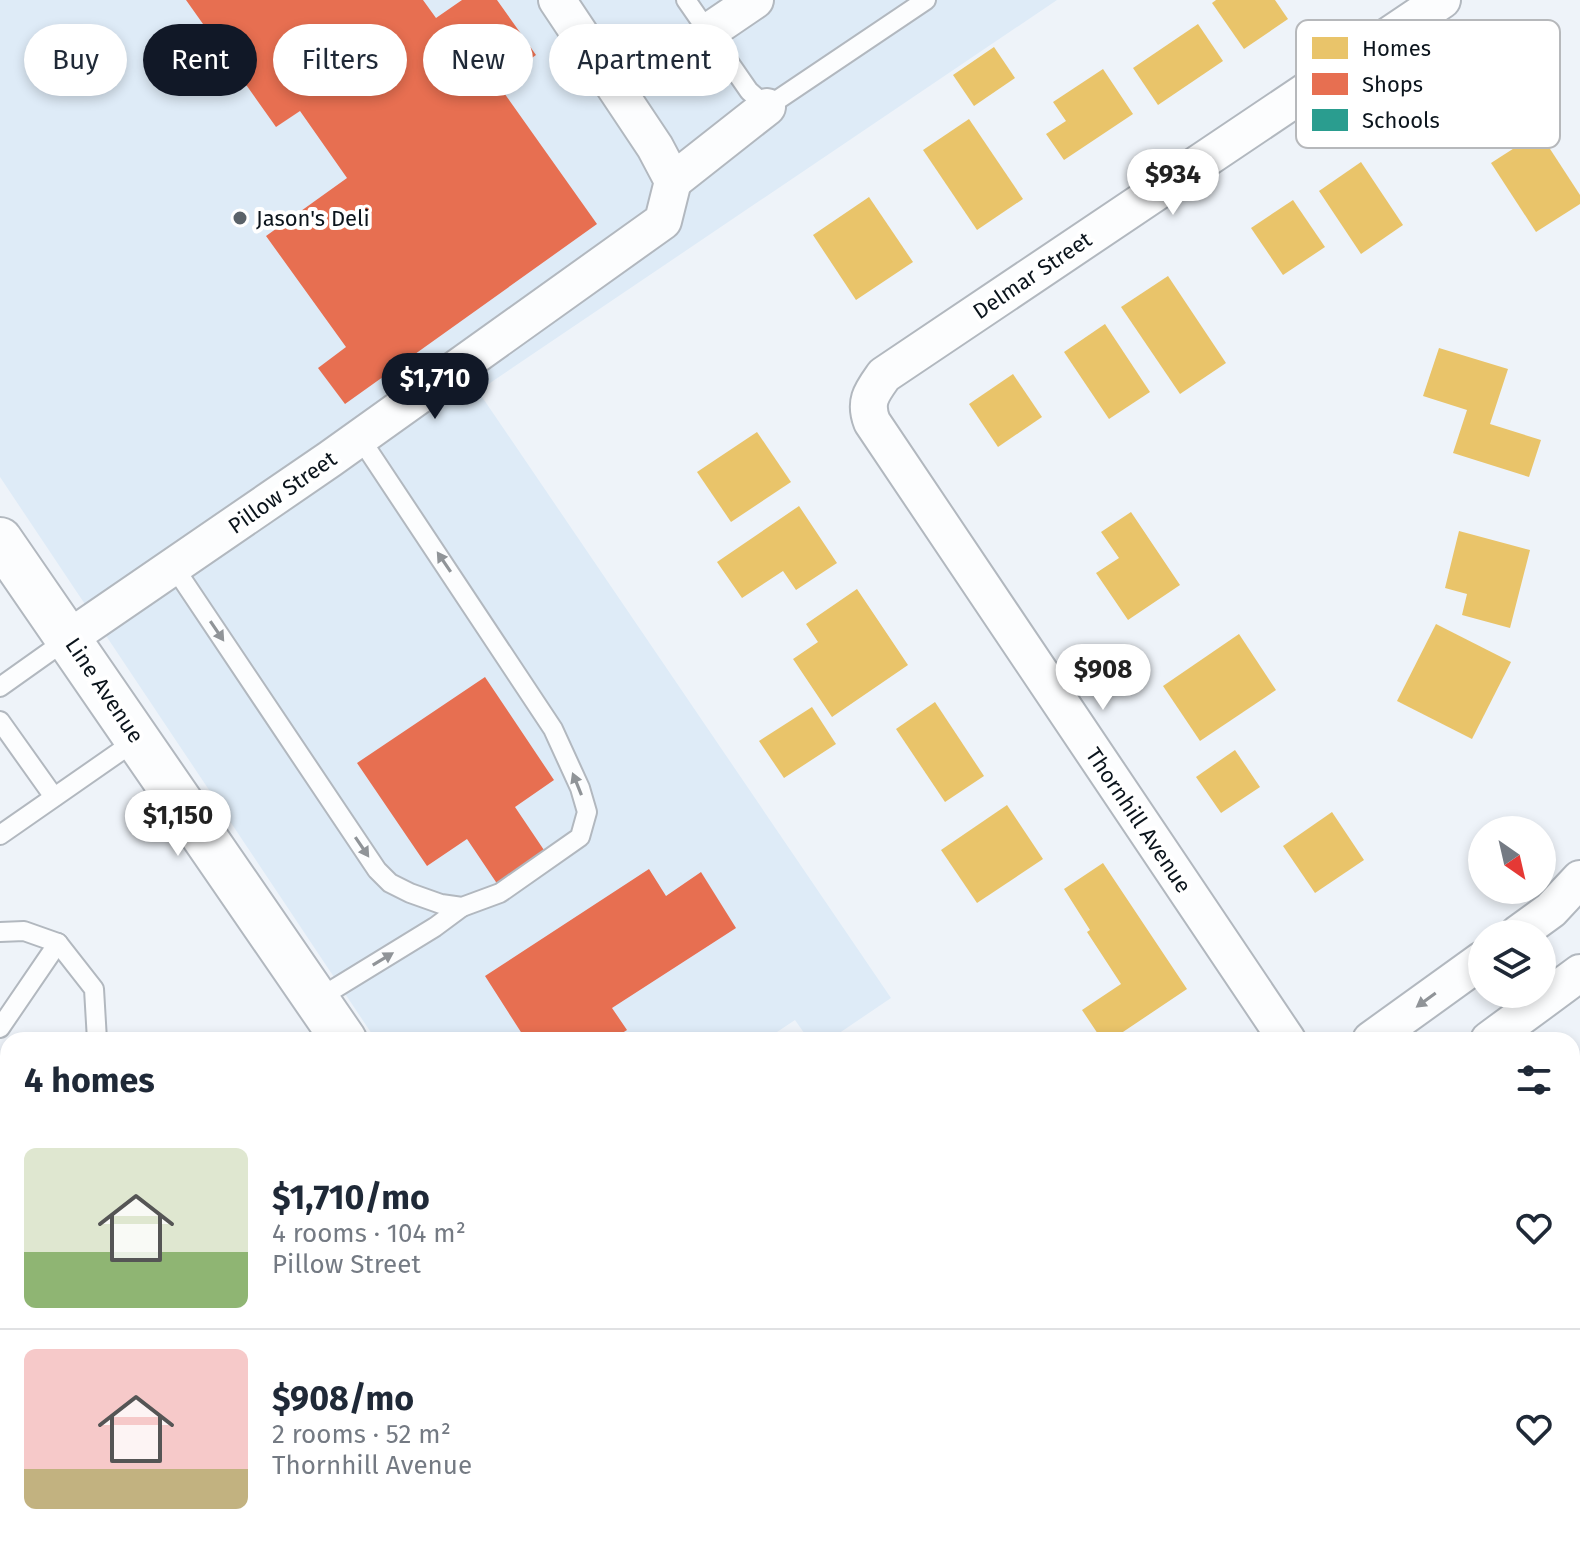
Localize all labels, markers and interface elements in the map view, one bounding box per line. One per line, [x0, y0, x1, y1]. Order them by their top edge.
legend [1296, 20, 1560, 148]
chip: Buy [24, 24, 127, 96]
chip: Rent [143, 24, 257, 96]
chip: Filters [273, 24, 407, 96]
chip: New [423, 24, 533, 96]
chip: Apartment [549, 24, 739, 96]
text: Homes [1362, 35, 1431, 62]
text: Shops [1362, 71, 1423, 98]
text: Schools [1362, 107, 1440, 134]
pin: $934 [1126, 149, 1220, 217]
text: $934 [1145, 159, 1201, 190]
place label: Jason's Deli [256, 205, 370, 232]
marker: Jason's Deli [231, 209, 249, 227]
street label: Delmar Street [968, 226, 1097, 325]
pin: $1,710 [370, 353, 500, 421]
text: $1,710 [400, 363, 470, 394]
street label: Pillow Street [223, 445, 342, 540]
one-way arrow [437, 551, 451, 573]
one-way arrow [209, 621, 224, 642]
street label: Line Avenue [60, 633, 150, 748]
pin: $908 [1056, 644, 1150, 712]
text: $908 [1074, 654, 1132, 685]
street label: Thornhill Avenue [1080, 743, 1197, 898]
one-way arrow [571, 772, 584, 796]
pin: $1,150 [113, 790, 243, 858]
text: $1,150 [143, 800, 213, 831]
north arrow [1468, 816, 1556, 904]
map controls [1468, 816, 1556, 1008]
one-way arrow [354, 837, 369, 858]
button: layers [1468, 920, 1556, 1008]
one-way arrow [372, 952, 394, 966]
one-way arrow [1416, 992, 1437, 1007]
icon: filters [1512, 1058, 1556, 1102]
text: 4 homes [24, 1060, 155, 1101]
text: $1,710/mo [272, 1177, 430, 1218]
icon: home [88, 1180, 184, 1276]
icon: heart [1512, 1206, 1556, 1250]
text: 4 rooms · 104 m² [272, 1218, 466, 1249]
text: Pillow Street [272, 1249, 421, 1280]
text: $908/mo [272, 1378, 414, 1419]
icon: home [88, 1381, 184, 1477]
icon: heart [1512, 1407, 1556, 1451]
text: 2 rooms · 52 m² [272, 1419, 451, 1450]
text: Thornhill Avenue [272, 1450, 472, 1481]

